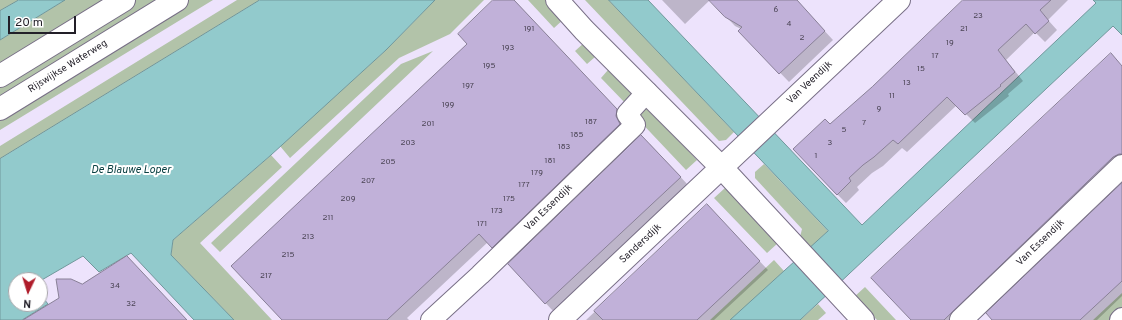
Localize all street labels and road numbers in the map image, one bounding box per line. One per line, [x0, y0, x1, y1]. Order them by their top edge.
street label: Rijswijkse Waterweg [26, 38, 110, 96]
street label: Van Veendijk [785, 59, 835, 107]
street label: Van Essendijk [523, 182, 575, 234]
street label: Van Essendijk [1015, 217, 1067, 269]
street label: Sandersdijk [618, 222, 664, 266]

